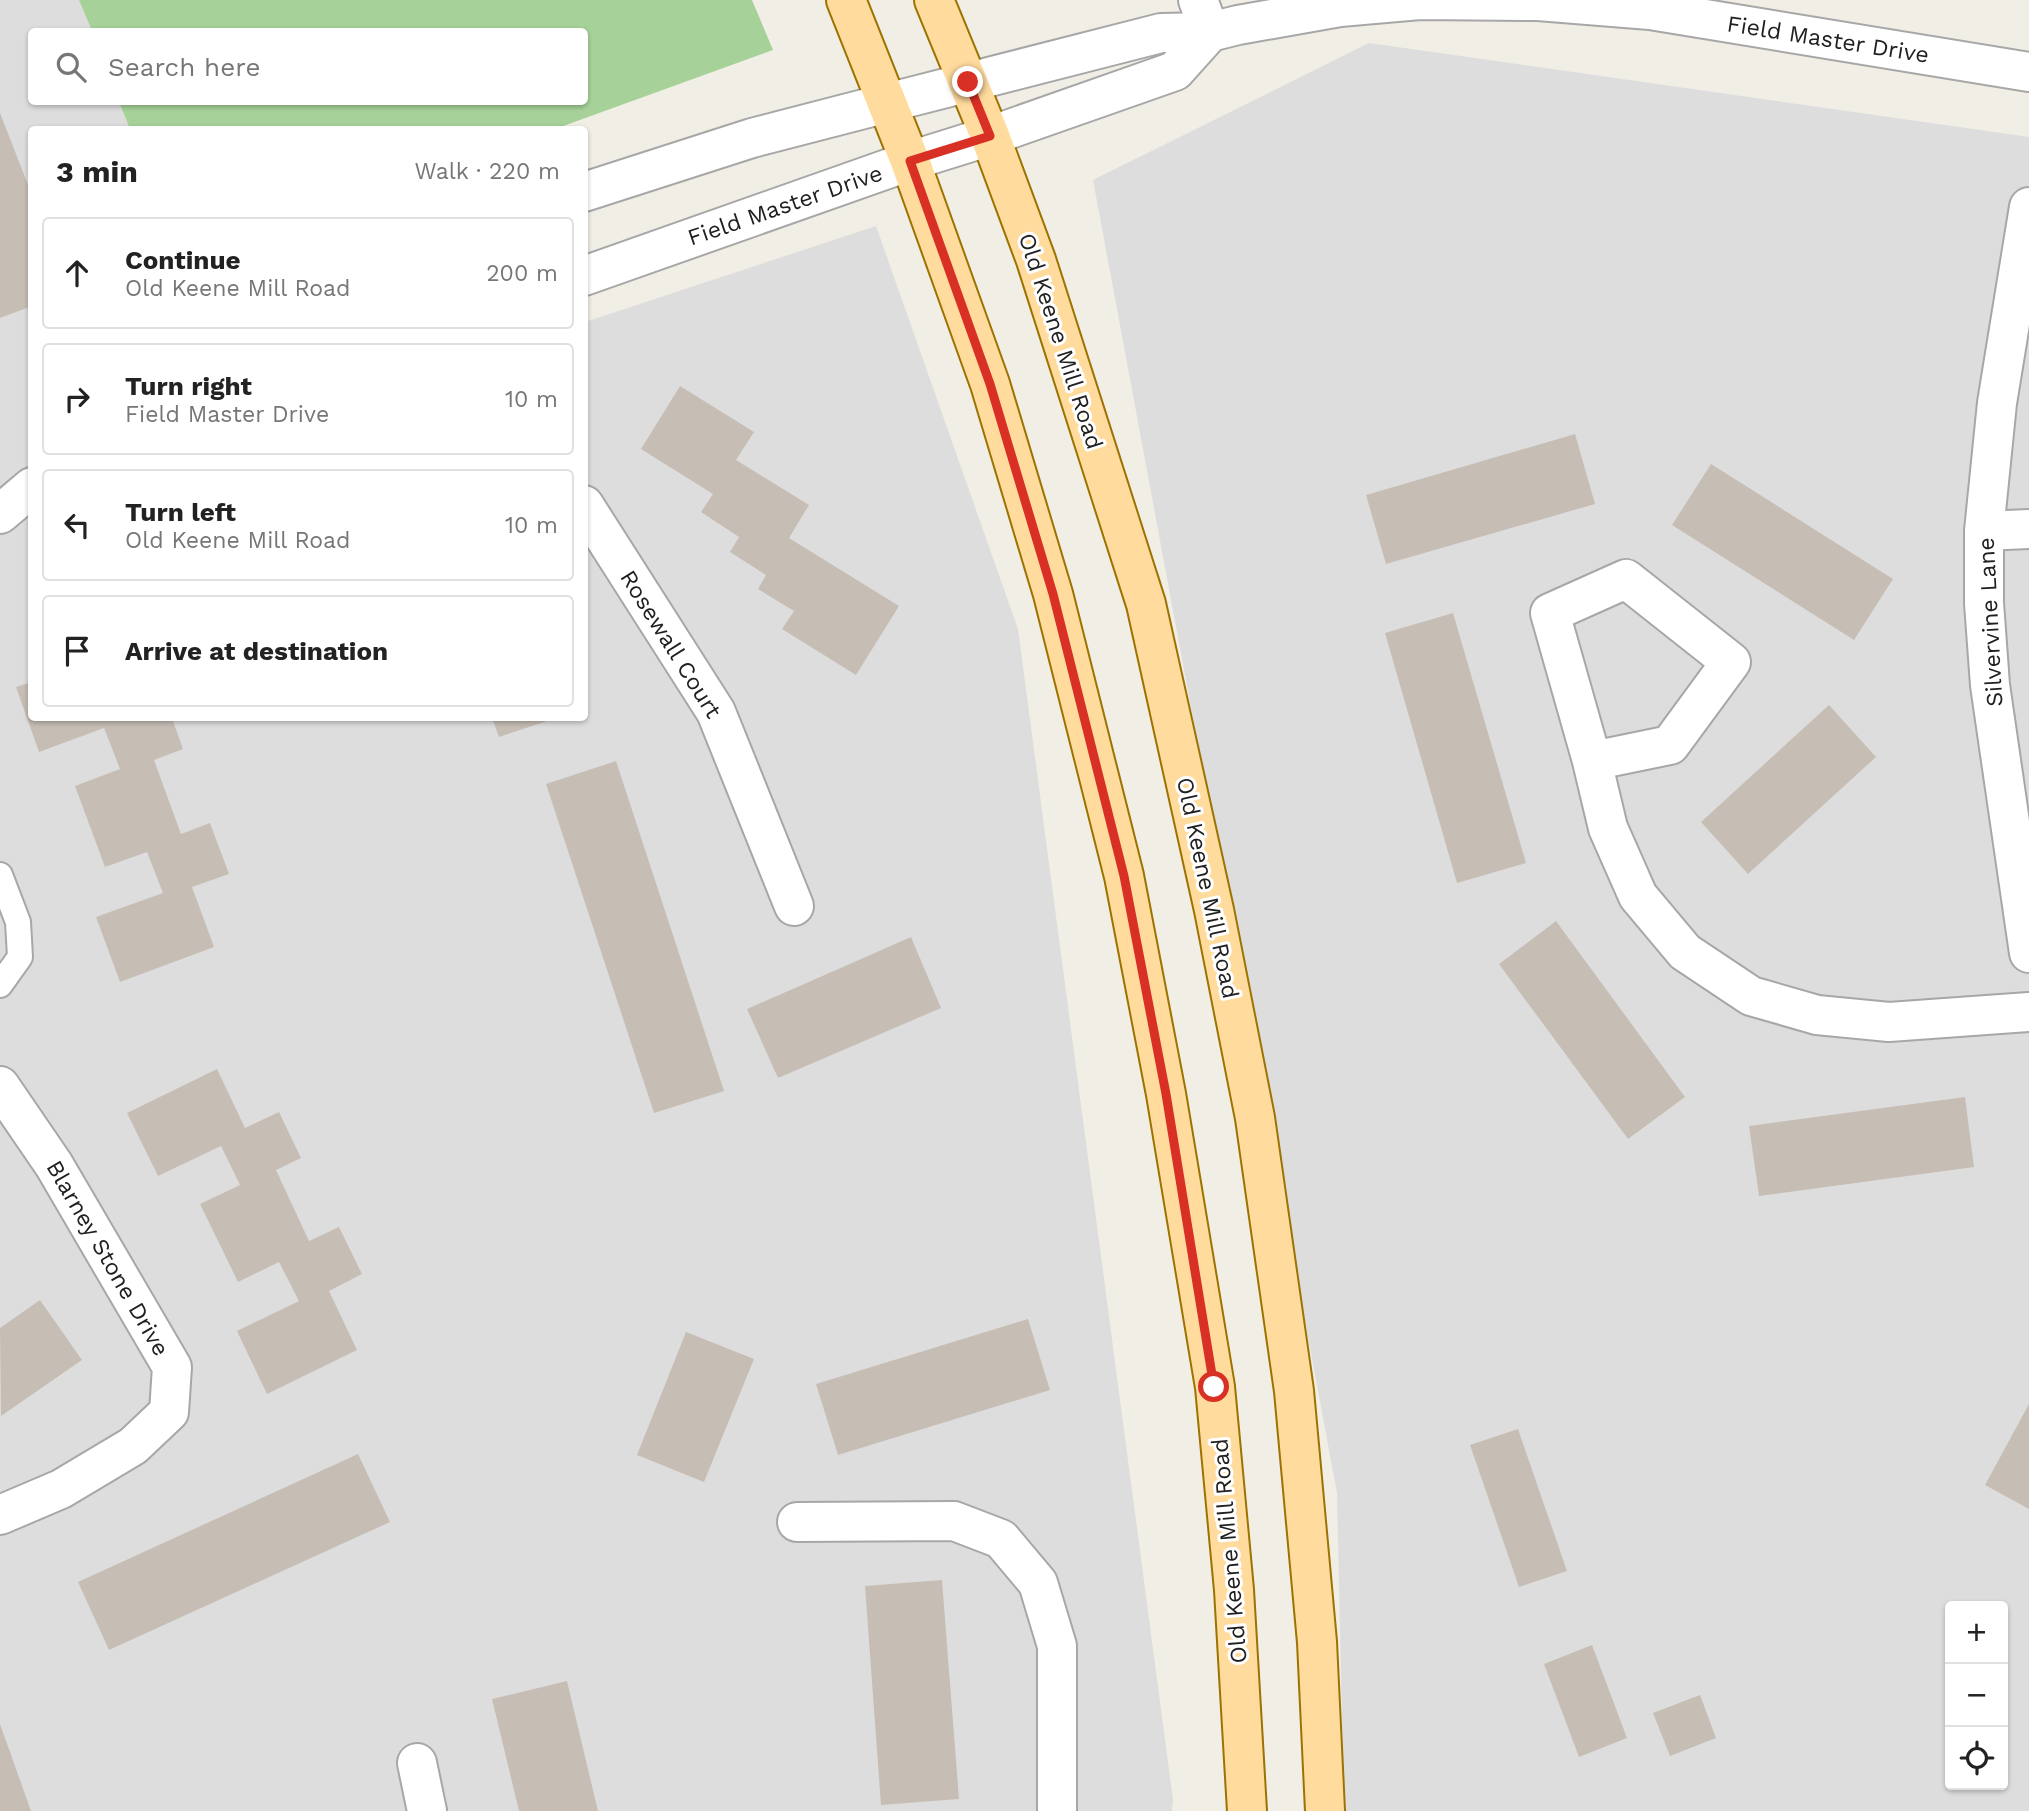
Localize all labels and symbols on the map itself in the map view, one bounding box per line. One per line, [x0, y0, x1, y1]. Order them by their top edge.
street label: Field Master Drive [1725, 10, 1931, 69]
route end [952, 66, 983, 97]
street label: Field Master Drive [684, 159, 886, 251]
street label: Old Keene Mill Road [1013, 230, 1108, 453]
street label: Silvervine Lane [1973, 537, 2008, 707]
street label: Rosewall Court [614, 565, 727, 723]
street label: Old Keene Mill Road [1171, 775, 1244, 1001]
street label: Blarney Stone Drive [41, 1156, 175, 1361]
route start [1198, 1371, 1229, 1402]
street label: Old Keene Mill Road [1206, 1437, 1253, 1664]

